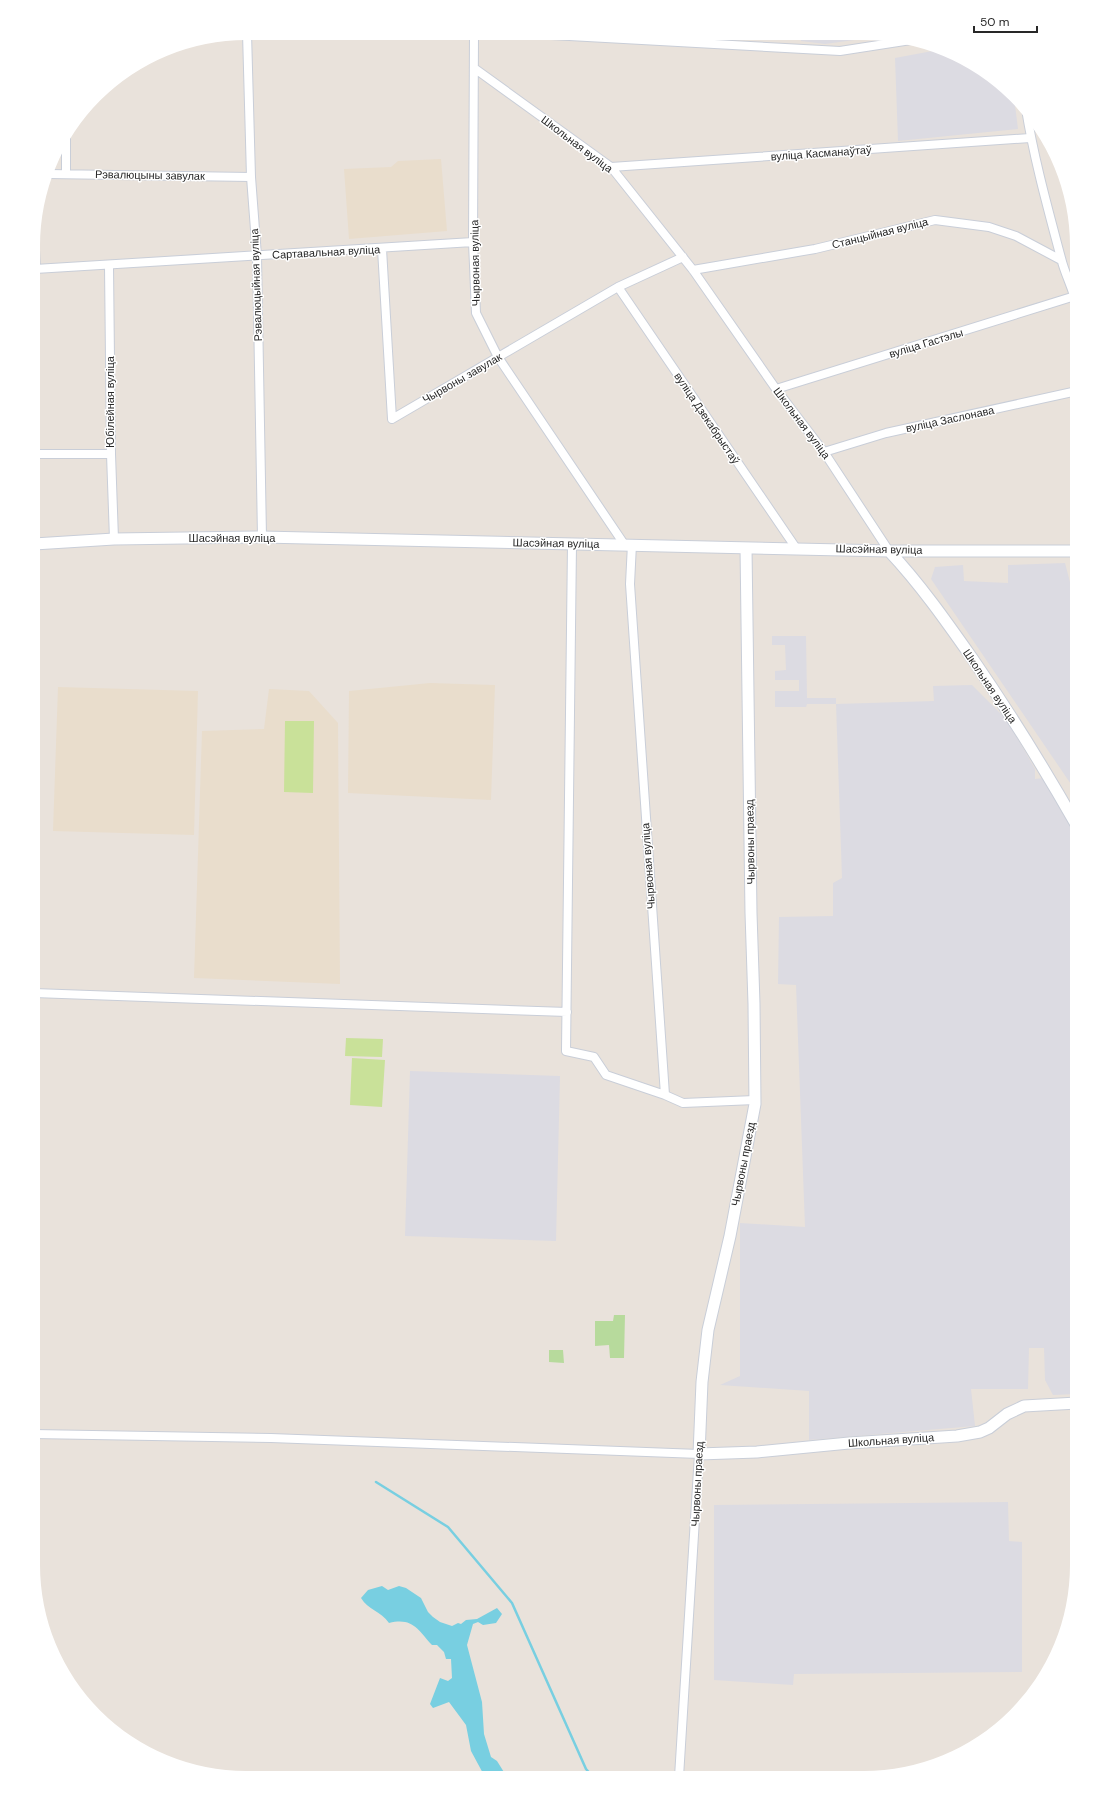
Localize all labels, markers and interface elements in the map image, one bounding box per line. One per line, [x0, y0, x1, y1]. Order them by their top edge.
scale bar [974, 8, 1037, 34]
text: 50 m [980, 14, 1009, 30]
street label: Школьная вуліца [538, 112, 616, 176]
street label: вуліца Касманаўтаў [770, 142, 872, 164]
street label: Рэвалюцыны завулак [95, 167, 205, 183]
street label: Станцыйная вуліца [830, 214, 930, 252]
street label: Чырвоная вуліца [467, 219, 483, 306]
street label: Рэвалюцыйная вуліца [247, 228, 265, 342]
street label: Сартавальная вуліца [272, 242, 381, 262]
street label: вуліца Гастэлы [887, 325, 965, 361]
street label: Чырвоны завулак [420, 349, 504, 406]
street label: Юбілейная вуліца [103, 355, 117, 448]
street label: вуліца Дзекабрыстаў [671, 370, 743, 467]
street label: Школьная вуліца [770, 384, 834, 462]
street label: вуліца Заслонава [905, 403, 996, 435]
street label: Шасэйная вуліца [189, 531, 276, 545]
street label: Шасэйная вуліца [512, 535, 600, 551]
street label: Шасэйная вуліца [835, 541, 923, 557]
street label: Школьная вуліца [960, 646, 1020, 726]
street label: Чырвоны праезд [742, 799, 758, 885]
street label: Чырвоная вуліца [638, 822, 658, 910]
street label: Чырвоны праезд [728, 1120, 758, 1207]
street label: Школьная вуліца [847, 1430, 935, 1450]
street label: Чырвоны праезд [688, 1440, 706, 1527]

